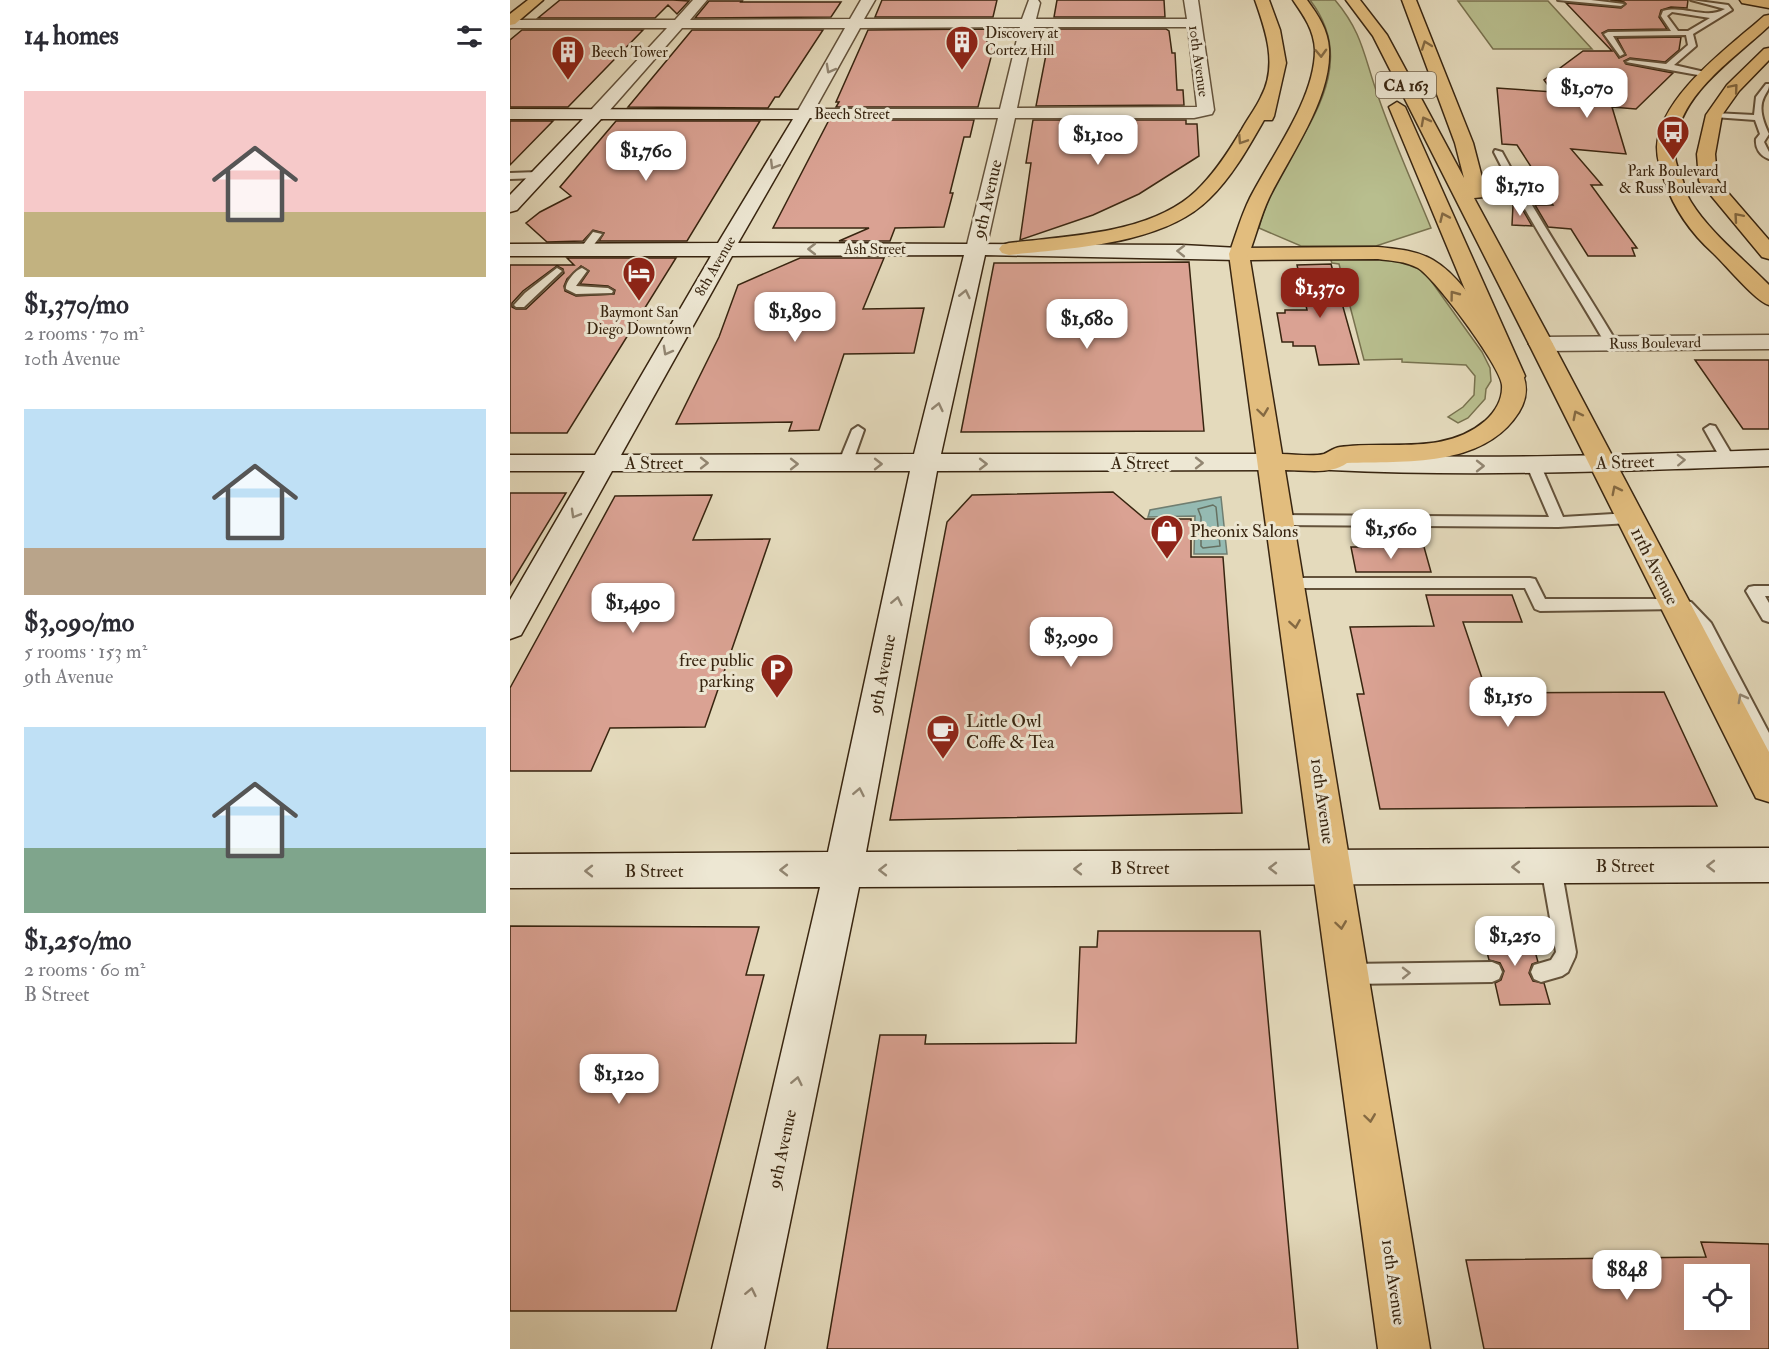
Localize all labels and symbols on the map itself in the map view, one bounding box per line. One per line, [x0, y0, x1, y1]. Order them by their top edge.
building icon: Discovery at Cortez Hill [944, 24, 980, 71]
place label: Discovery at Cortez Hill [985, 24, 1059, 60]
street label: 10th Avenue [1184, 24, 1213, 98]
building icon: Beech Tower [550, 34, 586, 81]
one-way arrow [1420, 40, 1433, 51]
place label: Beech Tower [591, 43, 668, 62]
one-way arrow [1315, 48, 1328, 57]
one-way arrow [825, 63, 837, 73]
pin: $1,070 [1538, 68, 1636, 119]
road number: CA 163 [1376, 72, 1436, 98]
one-way arrow [1727, 84, 1738, 95]
street label: Beech Street [814, 105, 890, 124]
bus stop icon: Park Boulevard & Russ Boulevard [1655, 114, 1691, 161]
pin: $1,100 [1049, 115, 1147, 166]
one-way arrow [1421, 117, 1432, 128]
pin: $1,760 [597, 131, 695, 182]
one-way arrow [1238, 134, 1249, 145]
street label: 9th Avenue [967, 157, 1008, 243]
one-way arrow [770, 159, 782, 169]
place label: Park Boulevard & Russ Boulevard [1619, 162, 1728, 198]
pin: $1,710 [1471, 166, 1569, 217]
one-way arrow [1439, 213, 1451, 224]
one-way arrow [1734, 213, 1745, 224]
street label: 8th Avenue [691, 233, 740, 300]
street label: Ash Street [843, 240, 906, 259]
one-way arrow [808, 243, 817, 255]
one-way arrow [1177, 245, 1186, 257]
hotel icon: Baymont San Diego Downtown [621, 255, 657, 302]
pin: $1,370 [1271, 268, 1369, 319]
one-way arrow [958, 289, 971, 299]
one-way arrow [1451, 290, 1462, 301]
pin: $1,890 [746, 292, 844, 343]
pin: $1,680 [1038, 299, 1136, 350]
place label: Baymont San Diego Downtown [586, 303, 692, 339]
street label: Russ Boulevard [1609, 333, 1702, 354]
one-way arrow [663, 345, 674, 355]
one-way arrow [931, 403, 944, 413]
one-way arrow [1256, 408, 1268, 417]
one-way arrow [1573, 411, 1584, 422]
street label: A Street [1594, 450, 1655, 475]
street label: A Street [624, 452, 683, 475]
street label: A Street [1110, 452, 1169, 475]
one-way arrow [1677, 453, 1686, 466]
one-way arrow [700, 457, 709, 469]
one-way arrow [1195, 457, 1204, 469]
one-way arrow [790, 458, 799, 470]
one-way arrow [874, 458, 883, 470]
one-way arrow [979, 458, 988, 470]
one-way arrow [1475, 460, 1484, 472]
one-way arrow [1612, 486, 1623, 496]
one-way arrow [571, 508, 582, 518]
pin: $1,560 [1342, 509, 1440, 560]
shop icon: Pheonix Salons [1149, 513, 1185, 560]
place label: Pheonix Salons [1190, 520, 1298, 543]
street label: 11th Avenue [1625, 524, 1684, 609]
pin: $1,490 [584, 583, 682, 634]
one-way arrow [890, 596, 903, 606]
pin: $3,090 [1022, 617, 1120, 668]
one-way arrow [1289, 619, 1301, 628]
street label: 9th Avenue [863, 632, 902, 718]
place label: free public parking [679, 649, 755, 693]
parking icon: free public parking [759, 652, 795, 699]
pin: $1,150 [1459, 677, 1557, 728]
one-way arrow [1738, 694, 1749, 704]
place label: Little Owl Coffe & Tea [966, 710, 1055, 754]
cafe icon: Little Owl Coffe & Tea [925, 713, 961, 760]
street label: 10th Avenue [1305, 757, 1340, 846]
one-way arrow [851, 787, 864, 797]
street label: B Street [1596, 855, 1655, 878]
street label: B Street [1111, 857, 1170, 880]
street label: B Street [625, 860, 684, 883]
one-way arrow [1706, 860, 1715, 872]
one-way arrow [1511, 861, 1520, 873]
one-way arrow [1269, 862, 1278, 874]
one-way arrow [1074, 863, 1083, 875]
one-way arrow [780, 864, 789, 876]
one-way arrow [879, 864, 888, 876]
one-way arrow [585, 865, 594, 877]
pin: $1,250 [1466, 916, 1564, 967]
one-way arrow [1334, 920, 1346, 930]
one-way arrow [1402, 967, 1411, 979]
pin: $1,120 [570, 1054, 668, 1105]
one-way arrow [790, 1076, 803, 1086]
street label: 9th Avenue [762, 1107, 802, 1193]
one-way arrow [1363, 1113, 1375, 1122]
street label: 10th Avenue [1376, 1238, 1411, 1327]
pin: $848 [1591, 1250, 1663, 1301]
one-way arrow [744, 1287, 757, 1297]

